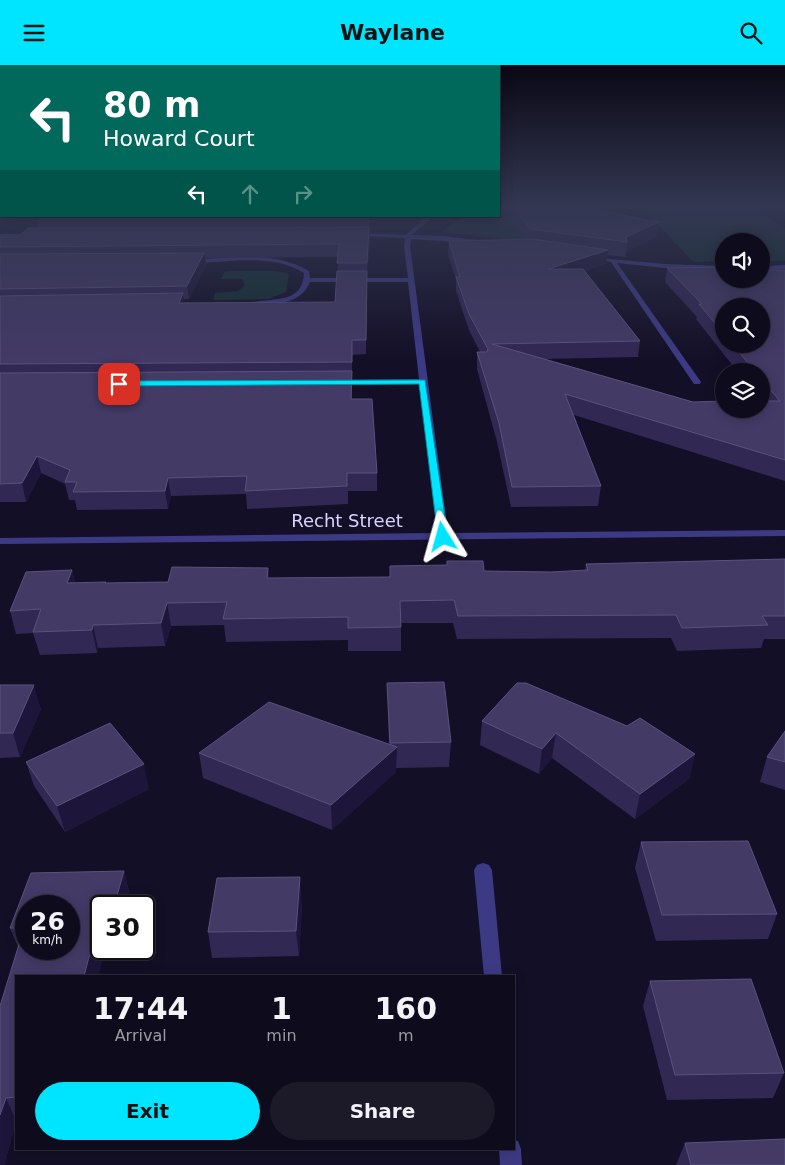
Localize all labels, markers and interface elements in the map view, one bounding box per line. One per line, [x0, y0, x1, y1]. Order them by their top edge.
icon: menu [20, 19, 48, 47]
icon: search [737, 19, 765, 47]
text: Waylane [340, 20, 445, 45]
icon: left [20, 85, 85, 150]
text: 80 m [103, 85, 200, 125]
text: Howard Court [103, 126, 255, 151]
icon: left [183, 180, 211, 208]
icon: ahead [236, 180, 264, 208]
icon: right [289, 180, 317, 208]
map controls [715, 233, 770, 418]
button: sound [715, 233, 770, 288]
button: search [715, 298, 770, 353]
pin [98, 363, 140, 405]
button: layers [715, 363, 770, 418]
icon: arrive [105, 370, 133, 398]
street label: Recht Street [291, 510, 403, 531]
position arrow [416, 510, 468, 562]
speed limit sign: 30 [90, 895, 155, 960]
text: 26 [30, 907, 65, 936]
text: km/h [32, 933, 63, 947]
text: 17:44 [93, 991, 188, 1026]
text: 1 [271, 991, 292, 1026]
text: 160 [374, 991, 437, 1026]
text: Arrival [115, 1026, 167, 1045]
text: min [266, 1026, 297, 1045]
text: m [398, 1026, 414, 1045]
button: Exit [35, 1082, 260, 1140]
button: Share [270, 1082, 495, 1140]

